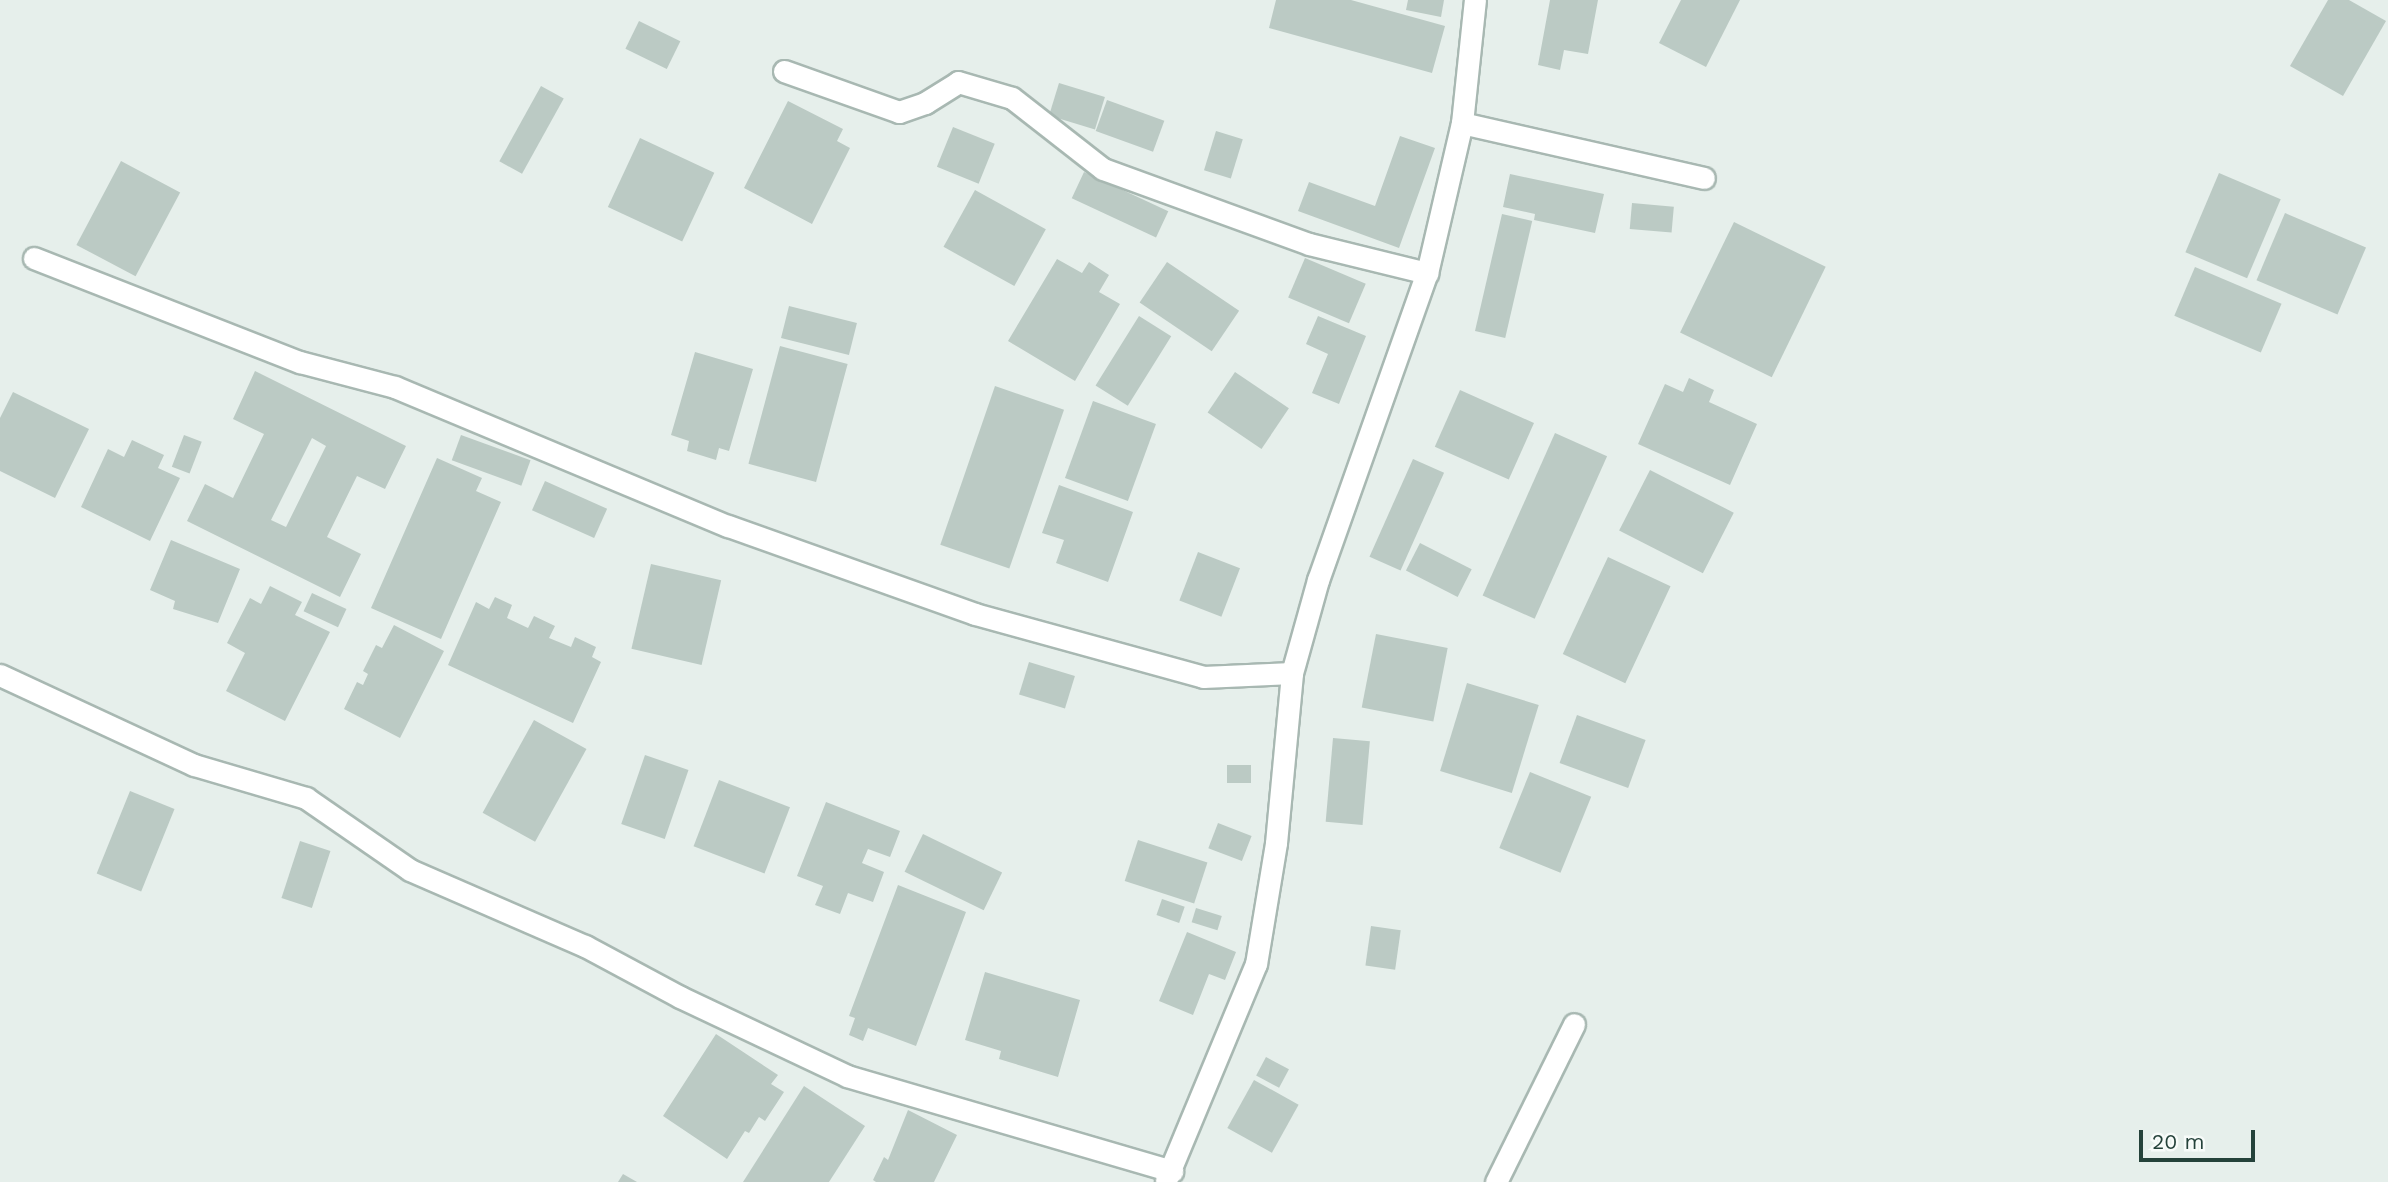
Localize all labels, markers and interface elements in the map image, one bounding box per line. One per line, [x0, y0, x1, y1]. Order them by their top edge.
scale bar [2143, 1116, 2258, 1160]
text: 20 m [2152, 1129, 2204, 1154]

